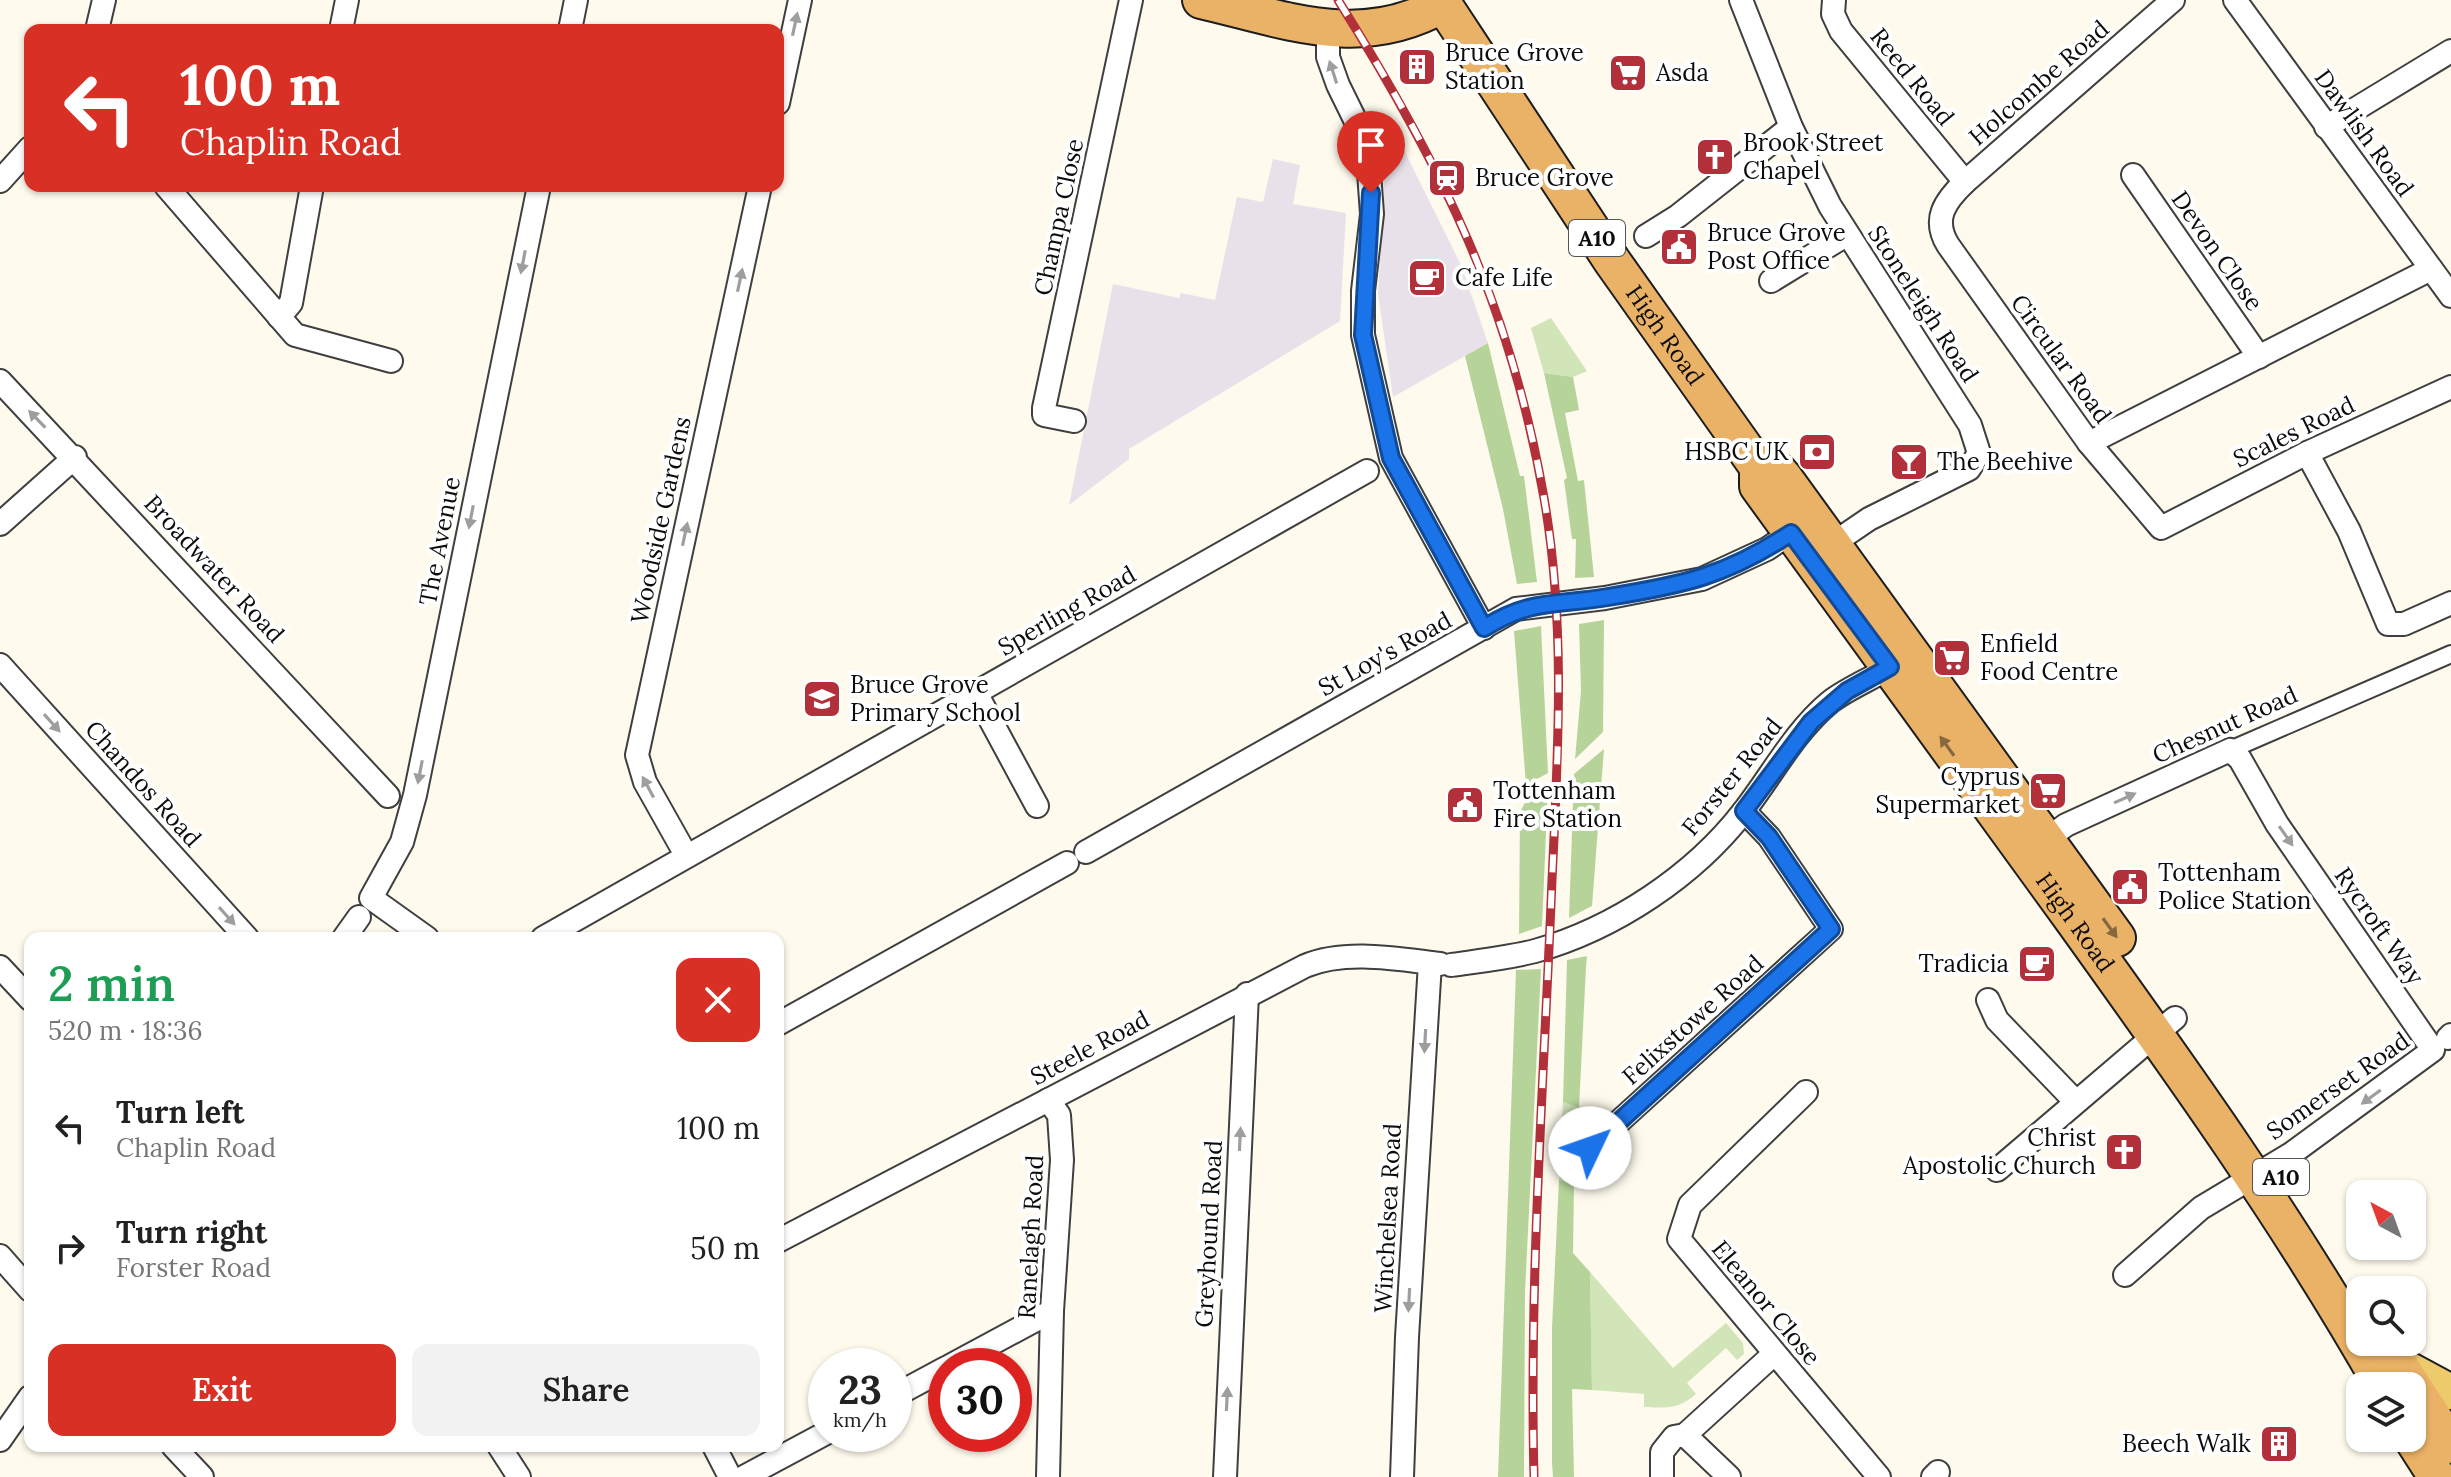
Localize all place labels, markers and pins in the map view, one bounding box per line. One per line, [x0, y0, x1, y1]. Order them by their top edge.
place label: Bruce Grove Station [1445, 37, 1584, 96]
building icon: Bruce Grove Station [1396, 46, 1438, 88]
supermarket icon: Asda [1607, 52, 1649, 94]
place label: Asda [1655, 57, 1709, 88]
pin [1337, 111, 1405, 193]
place label: Brook Street Chapel [1743, 127, 1884, 186]
church icon: Brook Street Chapel [1694, 136, 1736, 178]
station icon: Bruce Grove [1426, 157, 1468, 199]
place label: Bruce Grove [1475, 162, 1614, 193]
place label: Bruce Grove Post Office [1707, 217, 1846, 276]
public building icon: Bruce Grove Post Office [1658, 226, 1700, 268]
cafe icon: Cafe Life [1406, 257, 1448, 299]
place label: Cafe Life [1455, 262, 1553, 293]
bank icon: HSBC UK [1796, 431, 1838, 473]
place label: HSBC UK [1684, 436, 1790, 467]
bar icon: The Beehive [1888, 441, 1930, 483]
place label: The Beehive [1937, 446, 2073, 477]
place label: Enfield Food Centre [1980, 628, 2118, 687]
supermarket icon: Enfield Food Centre [1931, 637, 1973, 679]
place label: Bruce Grove Primary School [850, 669, 1021, 728]
school or university icon: Bruce Grove Primary School [801, 678, 843, 720]
place label: Cyprus Supermarket [1875, 761, 2021, 820]
supermarket icon: Cyprus Supermarket [2027, 770, 2069, 812]
place label: Tottenham Fire Station [1493, 775, 1622, 834]
public building icon: Tottenham Fire Station [1444, 784, 1486, 826]
place label: Tottenham Police Station [2158, 857, 2311, 916]
public building icon: Tottenham Police Station [2109, 866, 2151, 908]
cafe icon: Tradicia [2016, 943, 2058, 985]
place label: Tradicia [1918, 948, 2009, 979]
place label: Christ Apostolic Church [1902, 1122, 2097, 1181]
church icon: Christ Apostolic Church [2103, 1131, 2145, 1173]
building icon: Beech Walk [2258, 1423, 2300, 1465]
place label: Beech Walk [2122, 1428, 2251, 1459]

